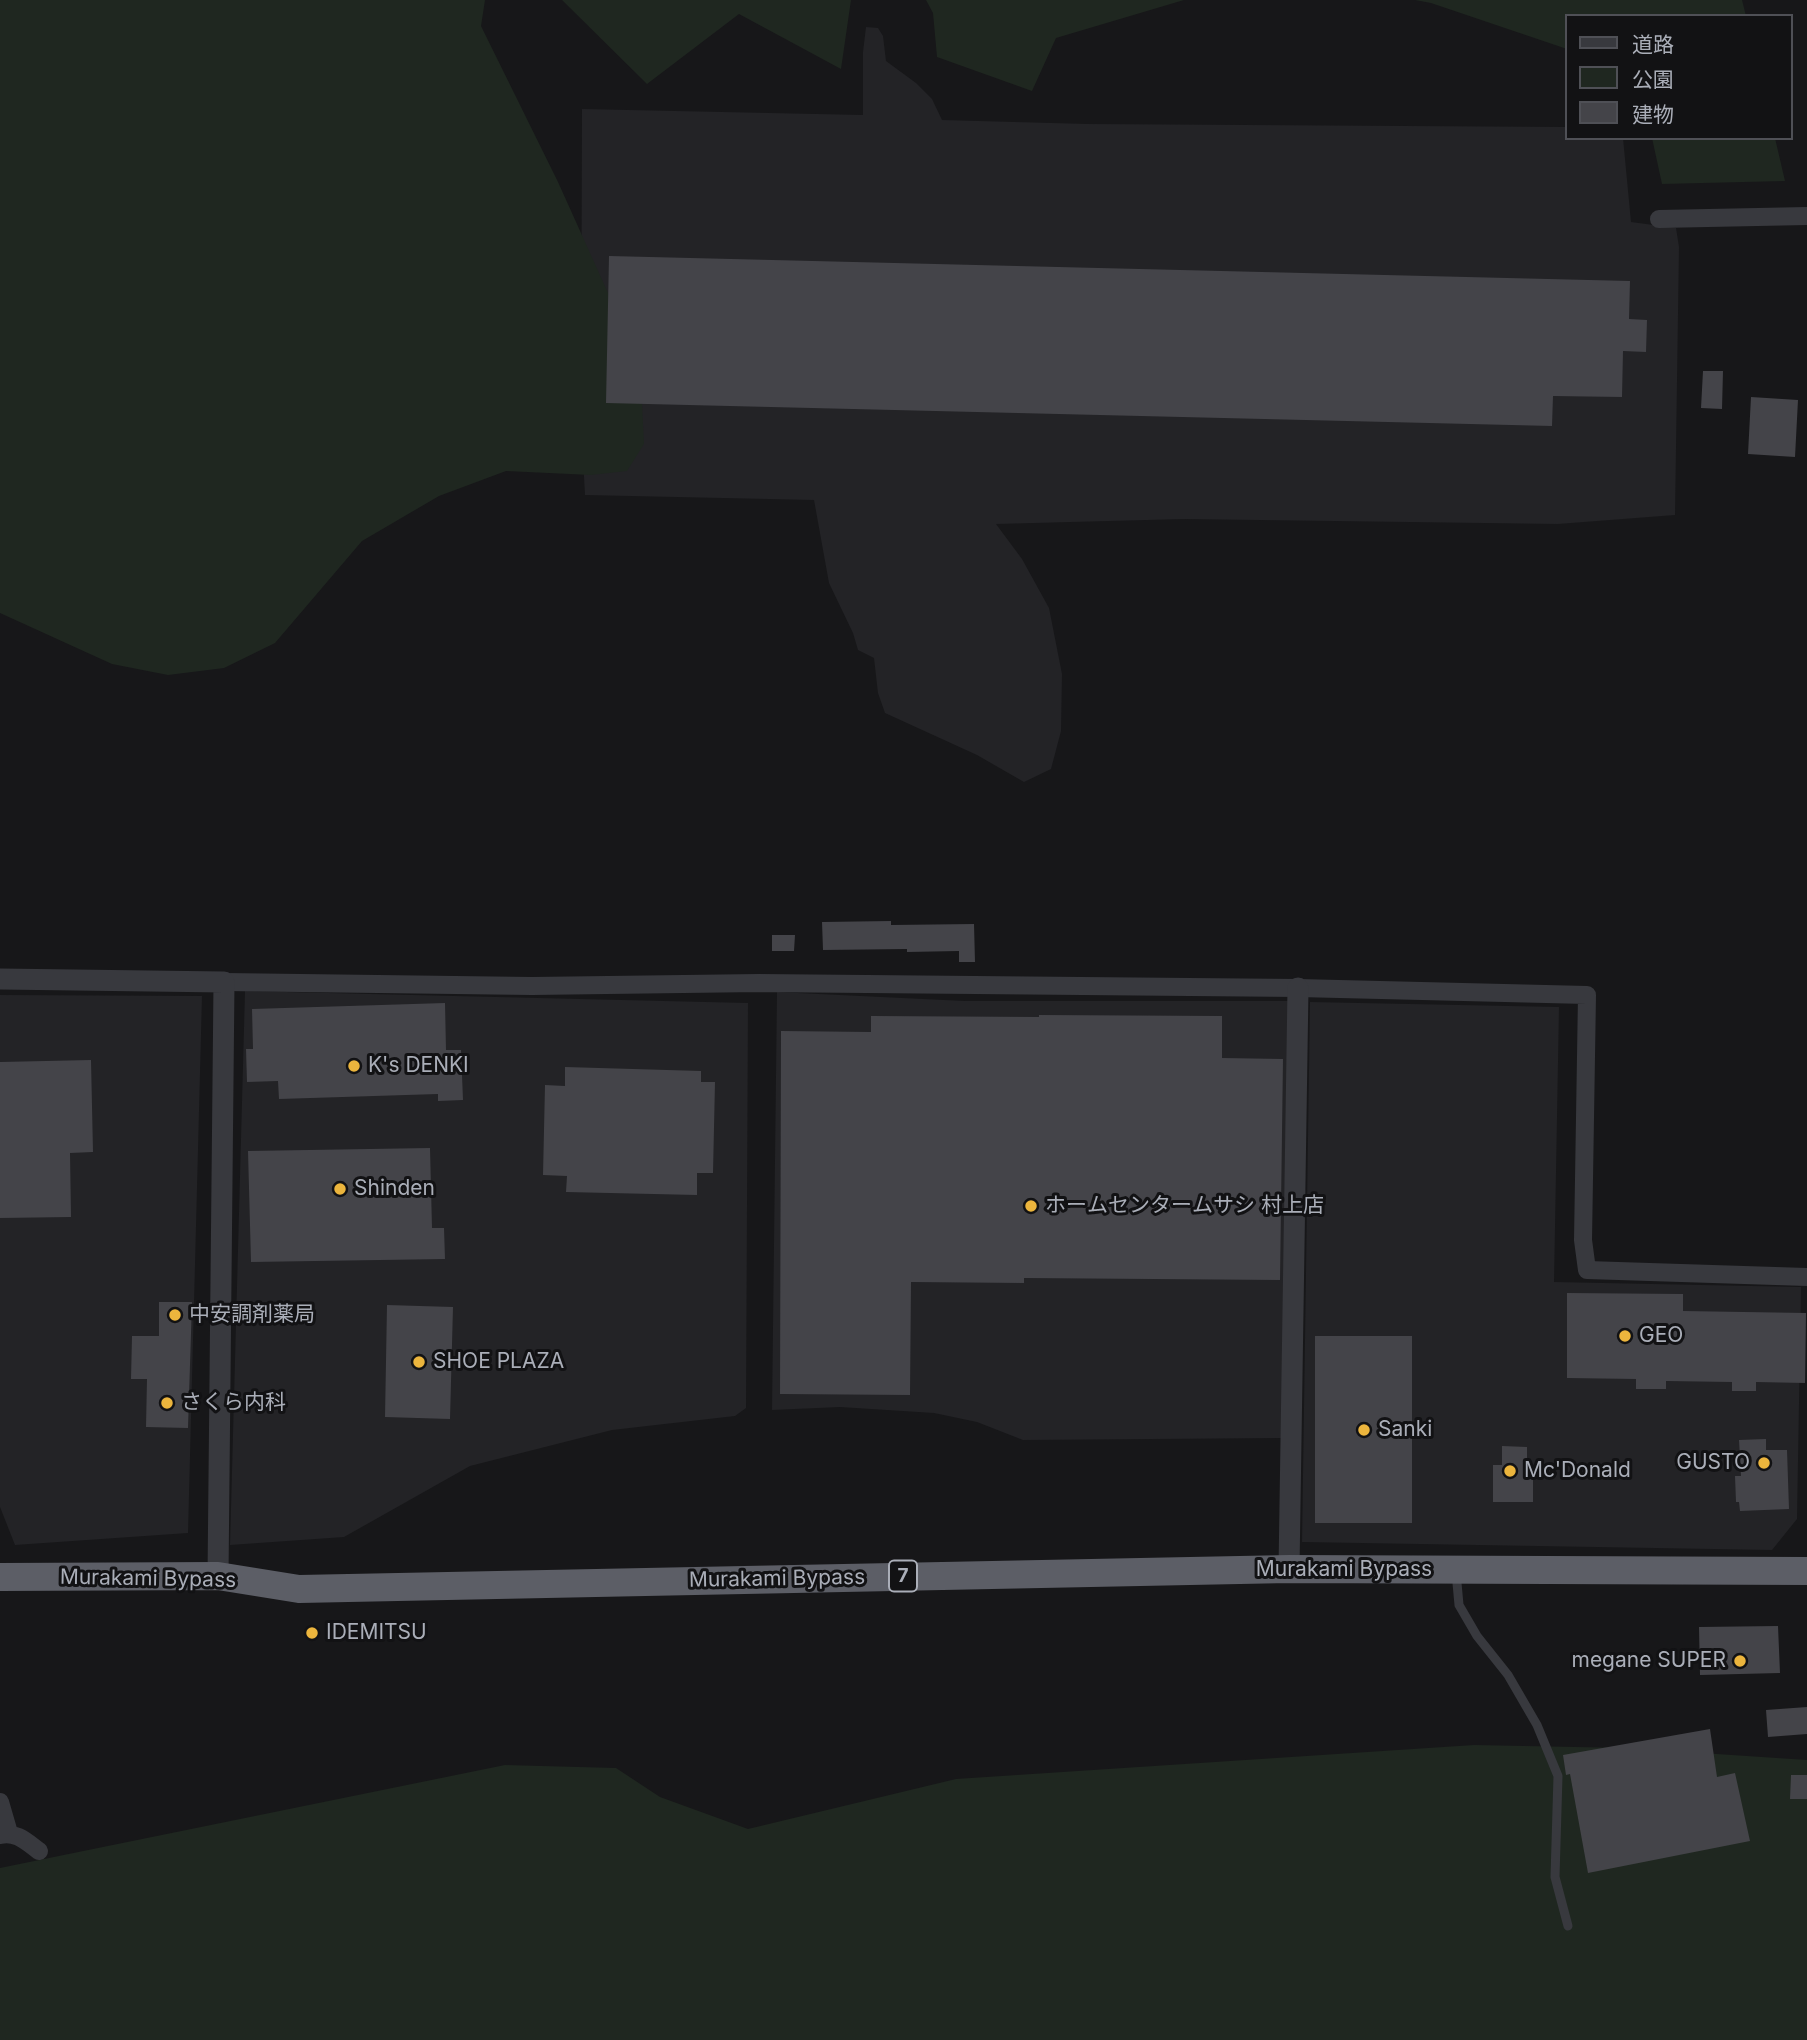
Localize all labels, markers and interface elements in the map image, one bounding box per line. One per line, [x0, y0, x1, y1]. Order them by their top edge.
legend [1566, 14, 1793, 140]
text: 道路 [1632, 32, 1674, 57]
text: 公園 [1632, 67, 1674, 92]
text: 建物 [1632, 102, 1674, 127]
place label: K's DENKI [368, 1053, 469, 1079]
marker: K's DENKI [346, 1058, 362, 1074]
place label: Shinden [354, 1176, 435, 1202]
marker: Shinden [332, 1181, 348, 1197]
place label: ホームセンタームサシ 村上店 [1045, 1193, 1324, 1219]
marker: ホームセンタームサシ 村上店 [1023, 1198, 1039, 1214]
place label: 中安調剤薬局 [189, 1302, 315, 1328]
marker: 中安調剤薬局 [167, 1307, 183, 1323]
place label: GEO [1639, 1323, 1683, 1349]
marker: GEO [1617, 1328, 1633, 1344]
place label: SHOE PLAZA [433, 1349, 564, 1375]
marker: SHOE PLAZA [411, 1354, 427, 1370]
place label: さくら内科 [181, 1390, 286, 1416]
marker: さくら内科 [159, 1395, 175, 1411]
place label: Sanki [1378, 1417, 1432, 1443]
marker: Sanki [1356, 1422, 1372, 1438]
place label: GUSTO [1676, 1450, 1750, 1476]
marker: GUSTO [1756, 1455, 1772, 1471]
place label: Mc'Donald [1524, 1458, 1631, 1484]
marker: Mc'Donald [1502, 1463, 1518, 1479]
street label: Murakami Bypass [1256, 1557, 1432, 1583]
road number: 7 [889, 1560, 917, 1592]
street label: Murakami Bypass [60, 1565, 236, 1593]
street label: Murakami Bypass [689, 1565, 865, 1593]
place label: IDEMITSU [326, 1620, 427, 1646]
marker: IDEMITSU [304, 1625, 320, 1641]
place label: megane SUPER [1571, 1648, 1726, 1674]
marker: megane SUPER [1732, 1653, 1748, 1669]

